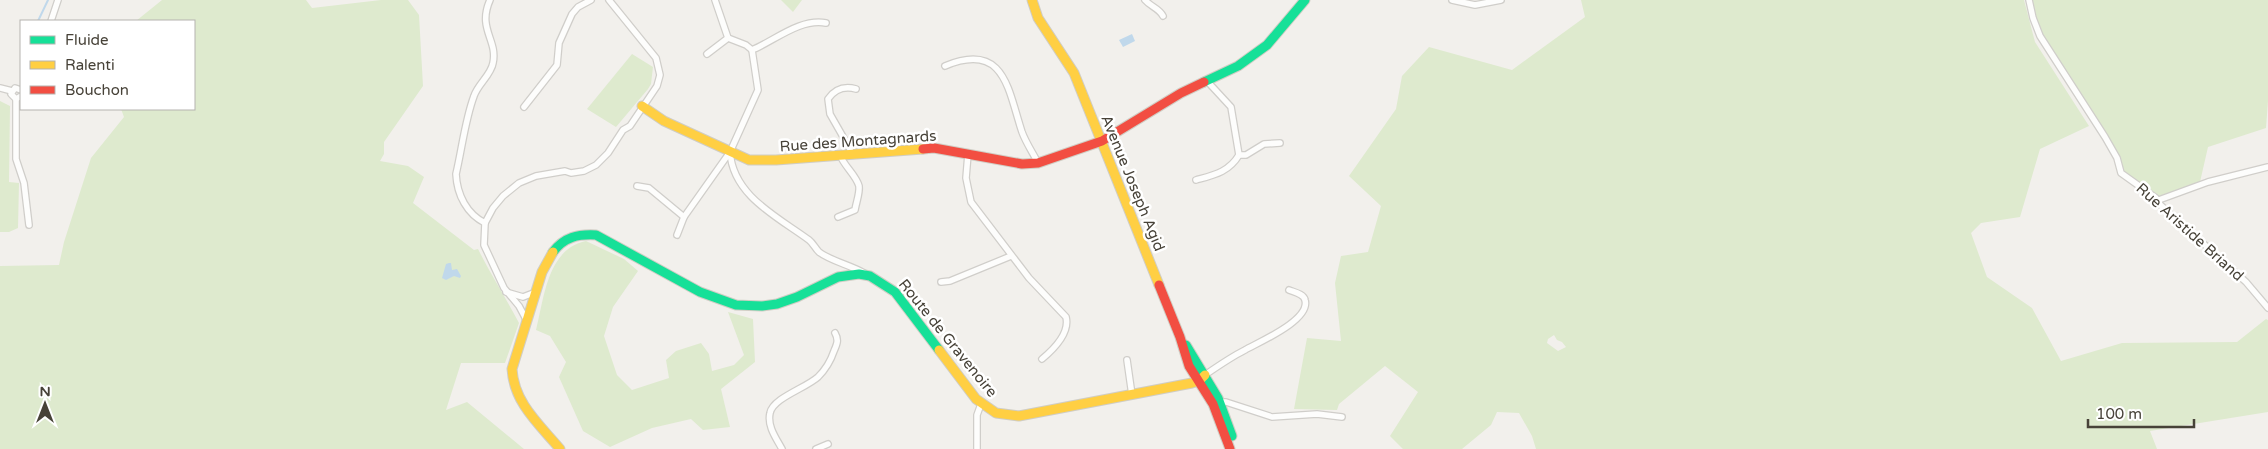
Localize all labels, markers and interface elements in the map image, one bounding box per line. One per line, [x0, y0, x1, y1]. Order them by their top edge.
legend [20, 20, 195, 110]
text: Fluide [65, 31, 109, 49]
text: Ralenti [65, 56, 115, 74]
text: Bouchon [65, 81, 129, 99]
street label: Avenue Joseph Agid [1097, 112, 1169, 254]
street label: Rue des Montagnards [779, 127, 937, 155]
street label: Rue Aristide Briand [2133, 179, 2247, 285]
street label: Route de Gravenoire [895, 275, 1001, 401]
north arrow [20, 379, 70, 429]
text: N [39, 383, 51, 400]
scale bar [2088, 396, 2194, 428]
text: 100 m [2096, 405, 2142, 423]

